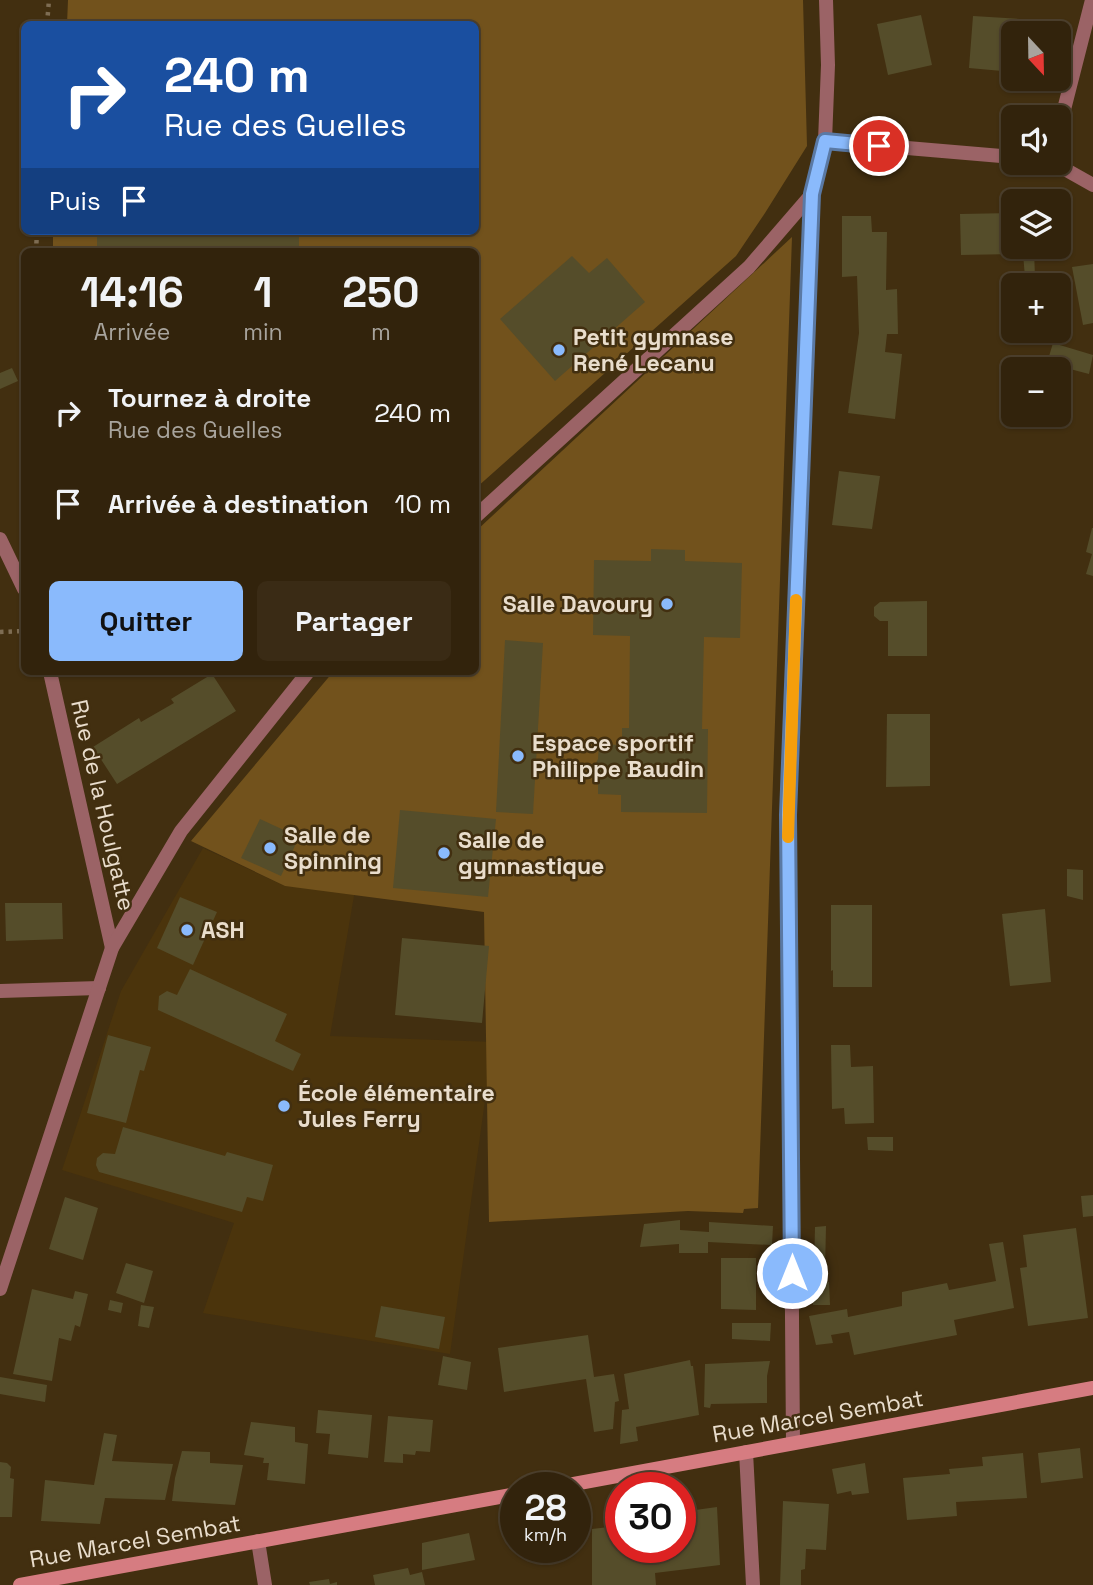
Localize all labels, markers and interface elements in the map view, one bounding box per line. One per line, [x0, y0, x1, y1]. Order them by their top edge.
north arrow [1001, 21, 1071, 91]
map controls [1001, 21, 1071, 427]
text: 240 m [164, 44, 310, 106]
icon: right [49, 49, 140, 140]
text: Rue des Guelles [164, 105, 407, 145]
button: sound [1001, 105, 1071, 175]
pin [849, 116, 909, 176]
icon: arrive [860, 127, 898, 165]
icon: arrive [115, 182, 153, 220]
text: Puis [49, 184, 101, 218]
button: layers [1001, 189, 1071, 259]
text: 14:16 [80, 266, 184, 319]
text: 1 [253, 266, 272, 319]
text: 250 [342, 266, 420, 319]
button: + [1001, 273, 1071, 343]
text: Arrivée [94, 317, 170, 347]
text: min [243, 317, 283, 347]
text: m [371, 317, 391, 347]
place label: Petit gymnase René Lecanu [573, 322, 734, 378]
marker: Petit gymnase René Lecanu [551, 342, 567, 358]
button: − [1001, 357, 1071, 427]
text: Tournez à droite [108, 381, 311, 415]
icon: right [49, 394, 87, 432]
text: 240 m [374, 396, 451, 430]
text: Rue des Guelles [108, 415, 282, 445]
icon: arrive [49, 485, 87, 523]
text: Arrivée à destination [108, 487, 369, 521]
text: 10 m [394, 487, 451, 521]
button: Quitter [49, 581, 243, 661]
button: Partager [257, 581, 451, 661]
place label: Salle Davoury [503, 589, 653, 619]
marker: Salle Davoury [659, 596, 675, 612]
street label: Rue de la Houlgatte [64, 696, 142, 914]
place label: Espace sportif Philippe Baudin [532, 728, 704, 784]
marker: Espace sportif Philippe Baudin [510, 748, 526, 764]
place label: Salle de Spinning [284, 820, 382, 876]
place label: Salle de gymnastique [458, 825, 604, 881]
marker: Salle de Spinning [262, 840, 278, 856]
marker: Salle de gymnastique [436, 845, 452, 861]
place label: ASH [201, 915, 245, 945]
marker: ASH [179, 922, 195, 938]
place label: École élémentaire Jules Ferry [298, 1078, 495, 1134]
marker: École élémentaire Jules Ferry [276, 1098, 292, 1114]
position arrow [755, 1236, 829, 1310]
street label: Rue Marcel Sembat [710, 1383, 926, 1449]
speed limit sign: 30 [605, 1472, 696, 1563]
text: 28 [525, 1486, 566, 1530]
street label: Rue Marcel Sembat [27, 1508, 243, 1574]
text: km/h [524, 1523, 567, 1546]

